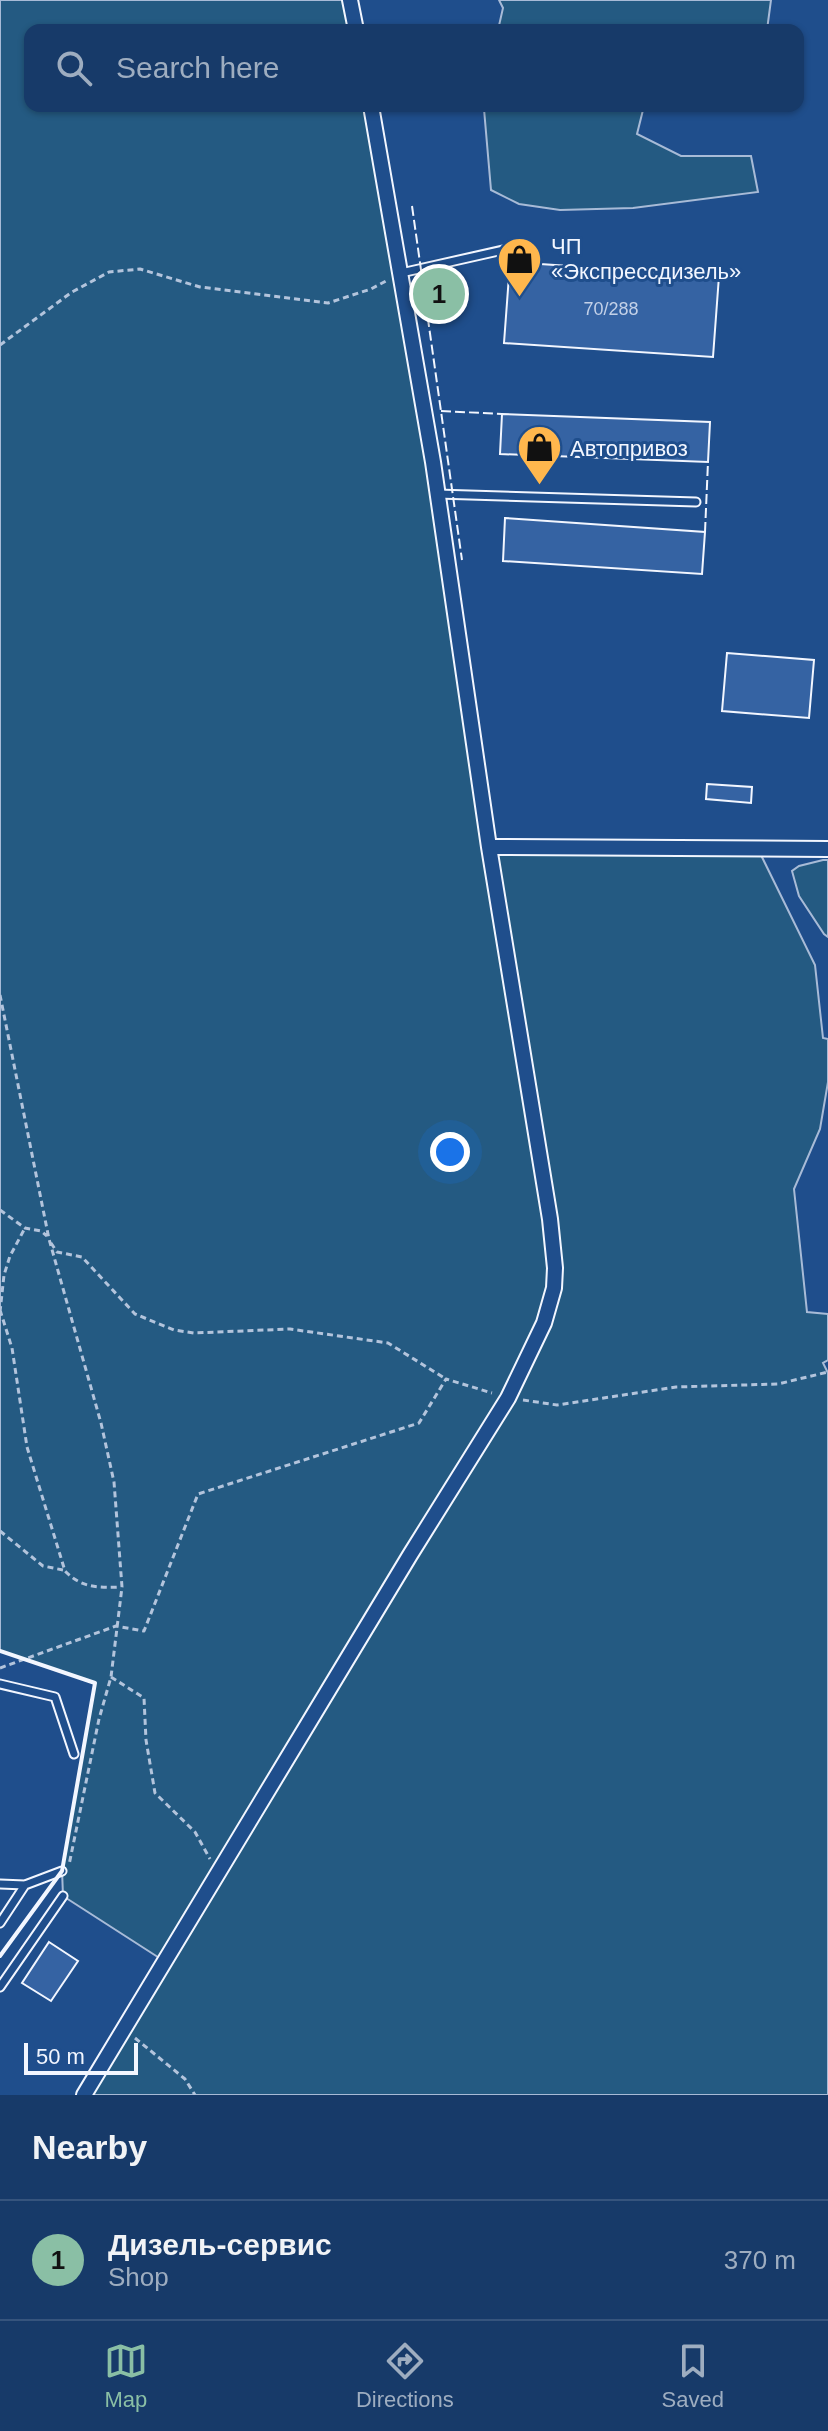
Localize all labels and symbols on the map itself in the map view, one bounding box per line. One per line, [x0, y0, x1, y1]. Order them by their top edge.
place label: ЧП «Экспрессдизель» [551, 234, 741, 284]
shop icon: ЧП «Экспрессдизель» [496, 235, 544, 298]
pin: 1 [413, 264, 465, 324]
house number: 70/288 [583, 299, 639, 319]
shop icon: Автопривоз [515, 424, 563, 487]
place label: Автопривоз [570, 436, 688, 461]
your location [430, 1132, 470, 1172]
scale bar [24, 2039, 138, 2075]

